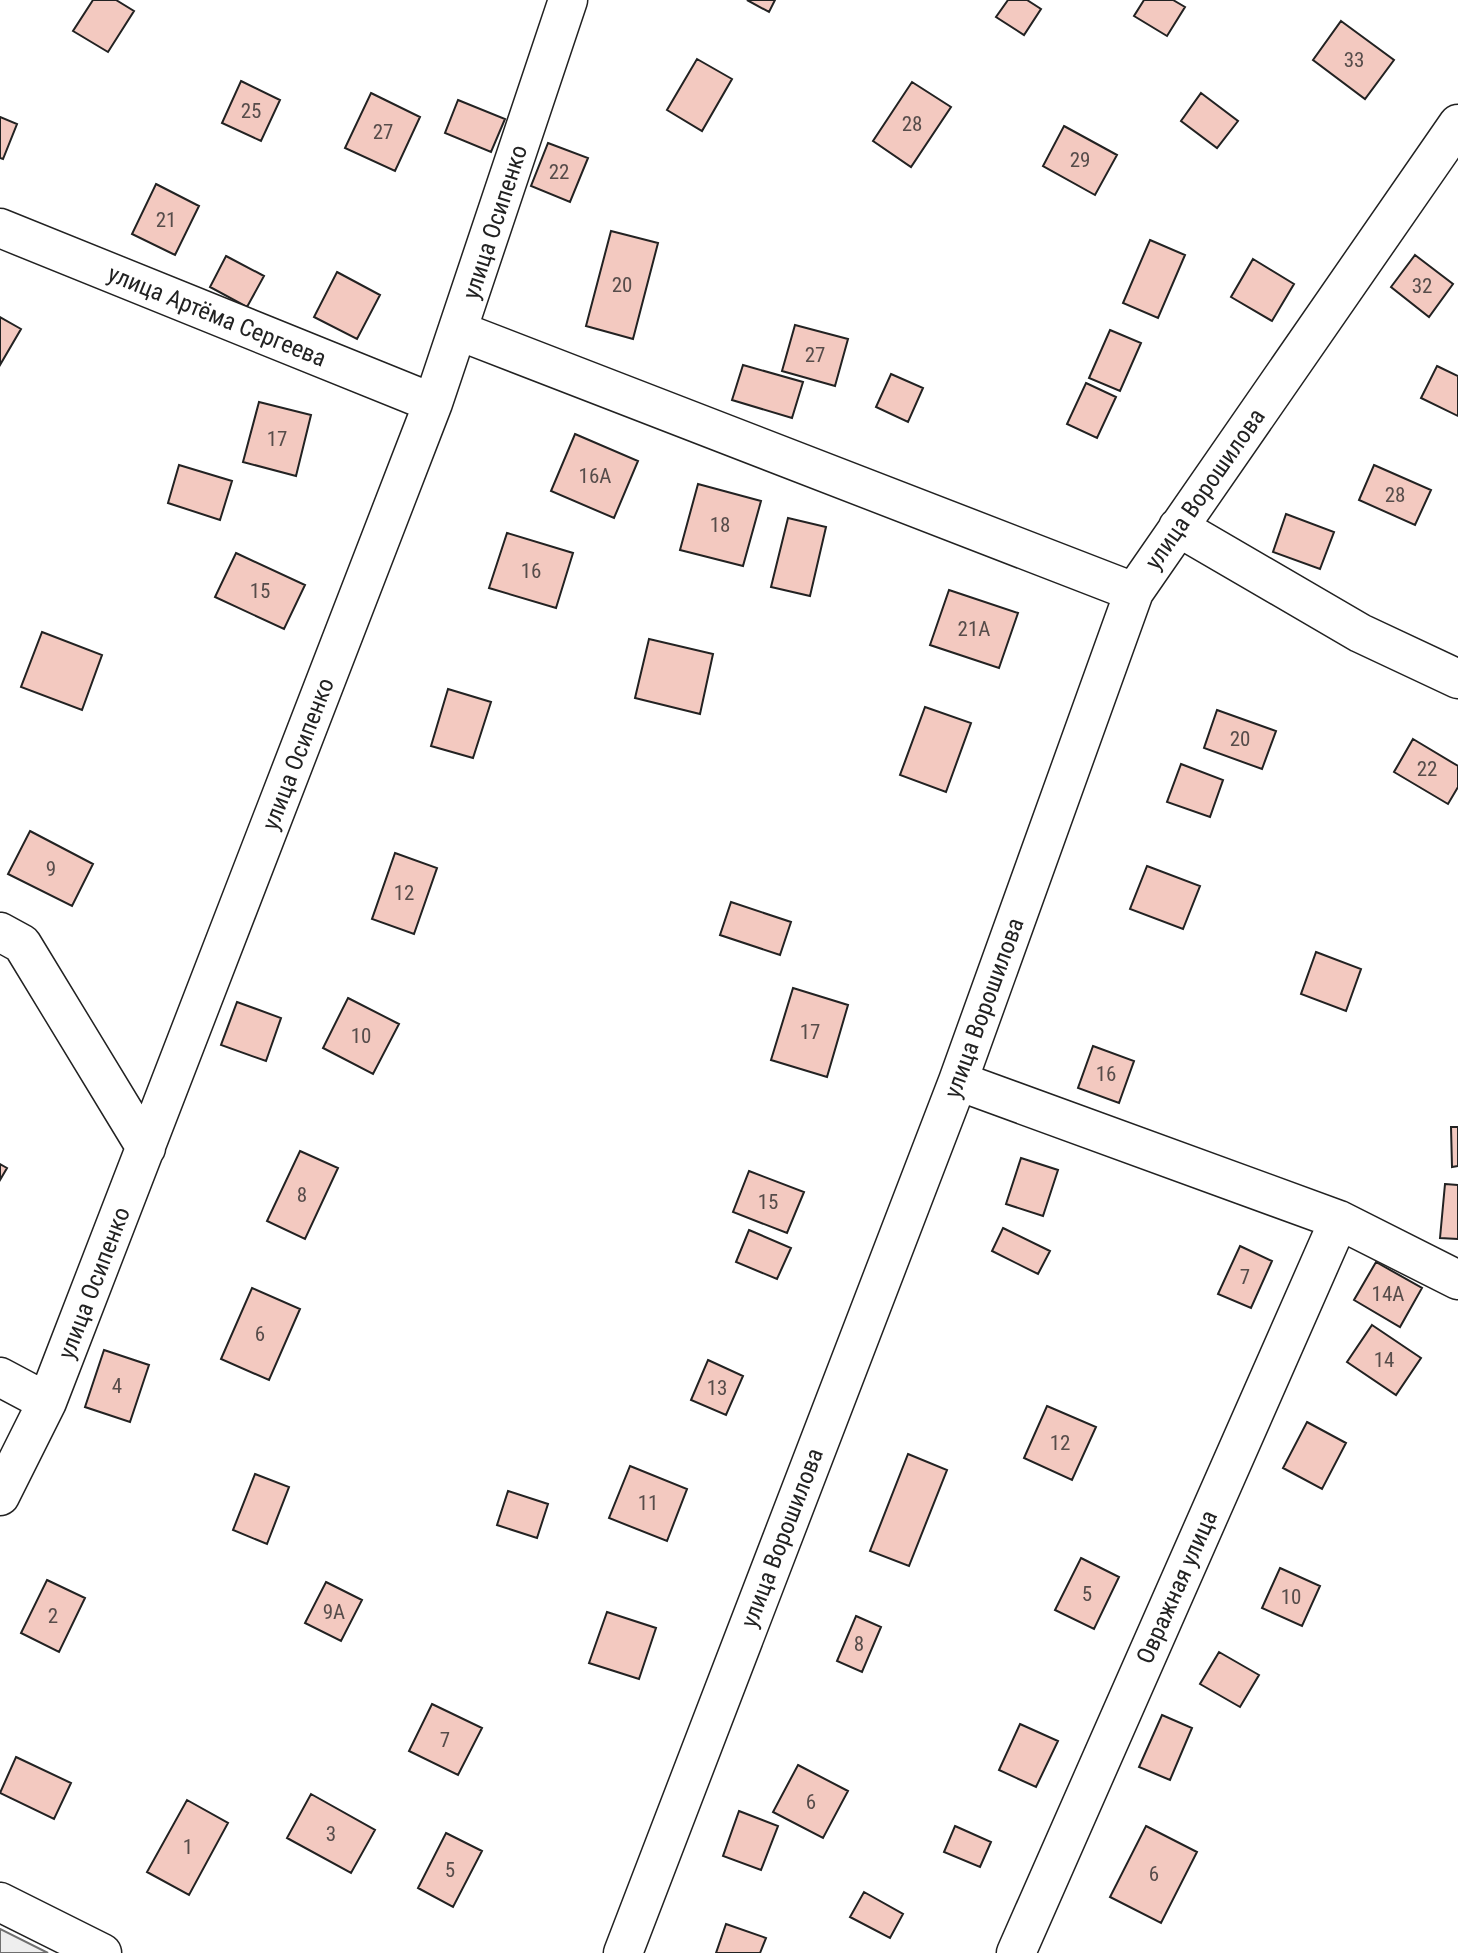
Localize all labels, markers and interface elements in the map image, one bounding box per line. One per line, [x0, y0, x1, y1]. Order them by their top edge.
house number: 33 [1344, 48, 1364, 72]
house number: 25 [241, 99, 261, 123]
house number: 28 [902, 112, 922, 136]
house number: 27 [373, 120, 393, 144]
street label: улица Осипенко [457, 141, 533, 303]
house number: 29 [1070, 148, 1090, 172]
house number: 22 [549, 160, 569, 184]
house number: 21 [156, 208, 176, 232]
street label: улица Артёма Сергеева [104, 259, 330, 373]
house number: 20 [612, 273, 632, 297]
house number: 32 [1412, 274, 1432, 298]
house number: 27 [805, 343, 825, 367]
street label: улица Ворошилова [1139, 403, 1271, 575]
house number: 17 [267, 427, 287, 451]
house number: 16А [579, 464, 611, 488]
house number: 28 [1385, 483, 1405, 507]
house number: 18 [710, 513, 730, 537]
house number: 16 [521, 559, 541, 583]
house number: 15 [250, 579, 270, 603]
house number: 21А [958, 617, 990, 641]
street label: улица Осипенко [256, 674, 340, 834]
house number: 20 [1230, 727, 1250, 751]
house number: 22 [1417, 757, 1437, 781]
house number: 9 [46, 857, 56, 881]
house number: 12 [394, 881, 414, 905]
street label: улица Ворошилова [938, 914, 1030, 1102]
house number: 17 [800, 1020, 820, 1044]
house number: 10 [351, 1024, 371, 1048]
house number: 16 [1096, 1062, 1116, 1086]
house number: 8 [297, 1183, 307, 1207]
house number: 15 [758, 1190, 778, 1214]
street label: улица Осипенко [52, 1203, 136, 1363]
house number: 7 [1240, 1265, 1250, 1289]
house number: 14А [1372, 1282, 1404, 1306]
house number: 6 [255, 1322, 265, 1346]
house number: 14 [1374, 1348, 1394, 1372]
house number: 4 [112, 1374, 122, 1398]
house number: 13 [707, 1376, 727, 1400]
house number: 12 [1050, 1431, 1070, 1455]
street label: улица Ворошилова [735, 1444, 829, 1632]
house number: 11 [638, 1491, 658, 1515]
street label: Овражная улица [1131, 1506, 1223, 1668]
house number: 5 [1082, 1582, 1092, 1606]
house number: 10 [1281, 1585, 1301, 1609]
house number: 9А [323, 1600, 345, 1624]
house number: 2 [48, 1604, 58, 1628]
house number: 8 [854, 1632, 864, 1656]
house number: 7 [440, 1728, 450, 1752]
house number: 6 [806, 1790, 816, 1814]
house number: 3 [326, 1822, 336, 1846]
house number: 1 [183, 1835, 193, 1859]
house number: 5 [445, 1858, 455, 1882]
house number: 6 [1149, 1862, 1159, 1886]

